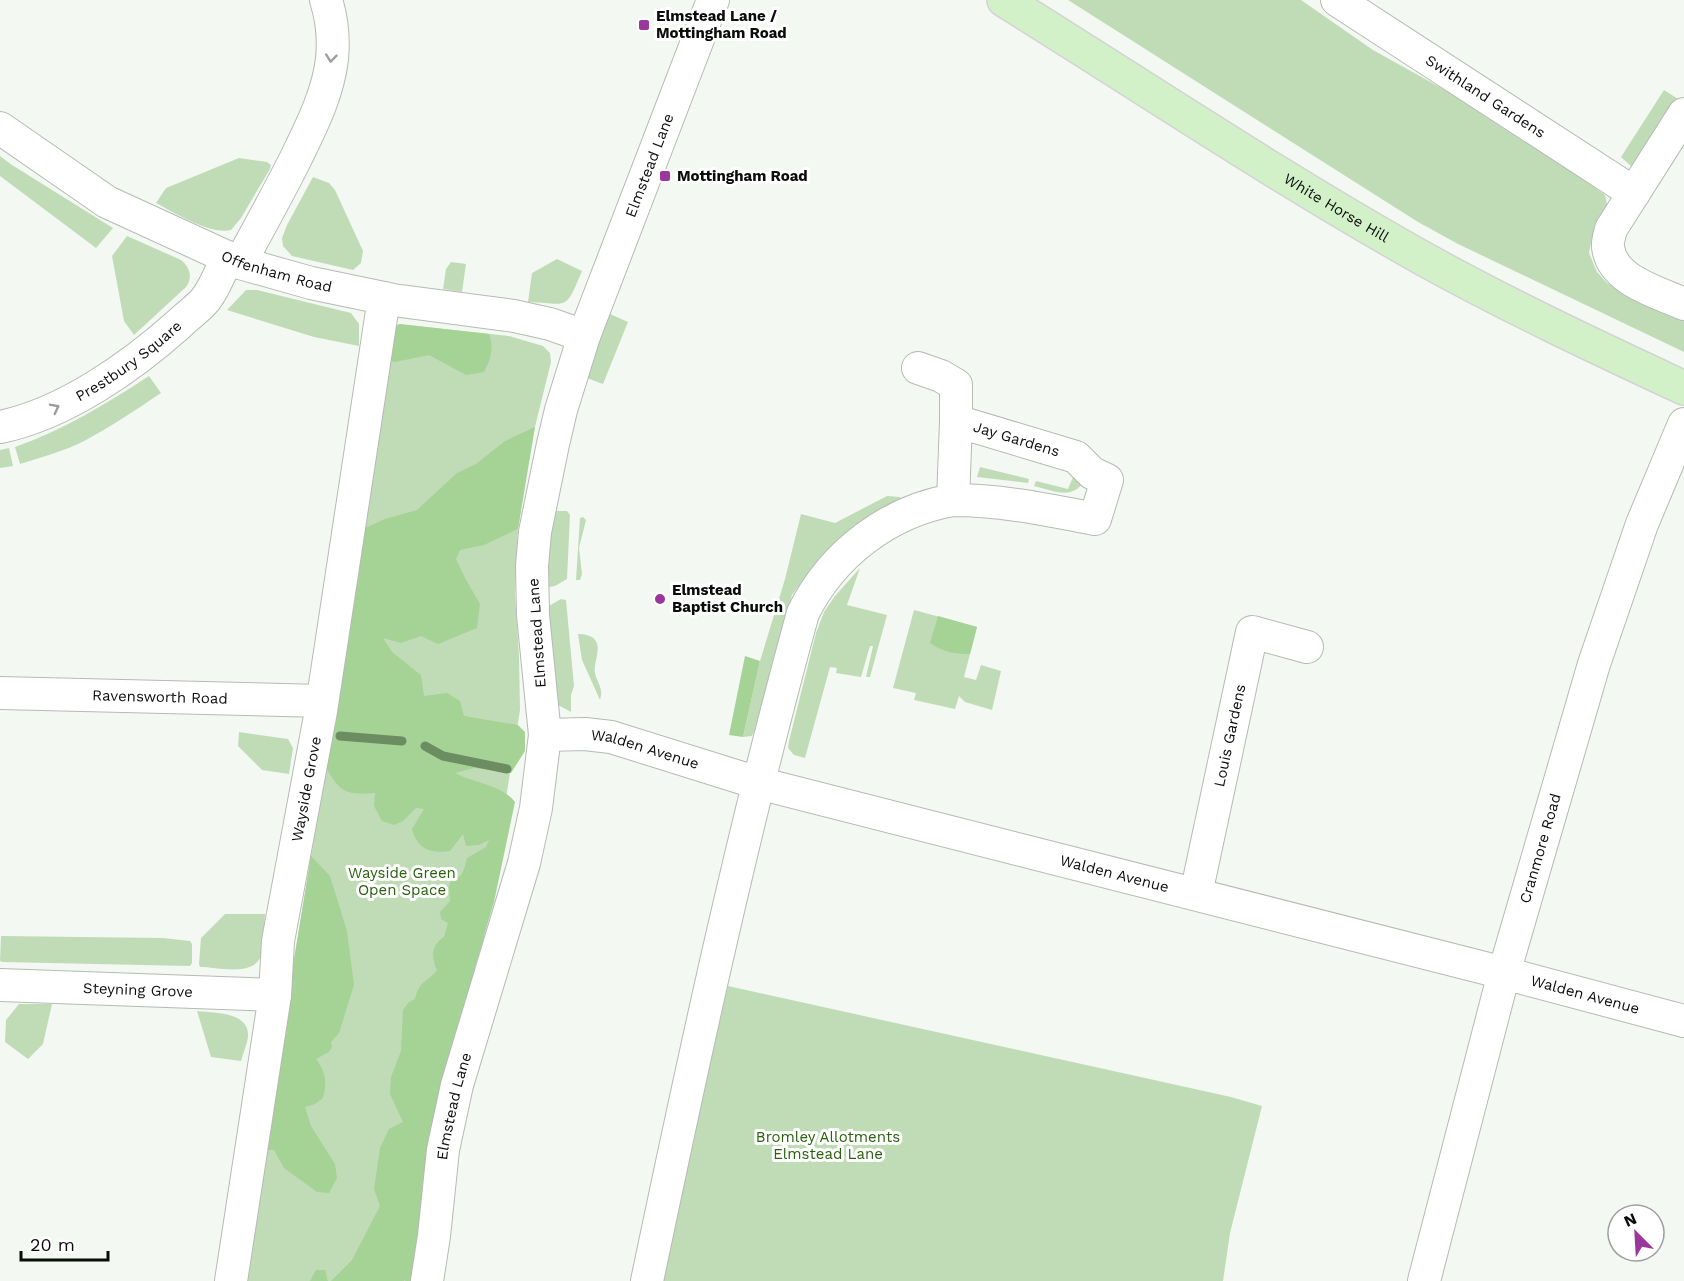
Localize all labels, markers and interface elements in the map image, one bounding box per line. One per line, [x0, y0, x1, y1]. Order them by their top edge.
place label: Elmstead Lane / Mottingham Road [656, 7, 787, 42]
marker: Elmstead Lane / Mottingham Road [637, 18, 651, 32]
street label: Swithland Gardens [1422, 51, 1549, 142]
one-way arrow [325, 53, 338, 62]
street label: Elmstead Lane [621, 111, 678, 220]
place label: Mottingham Road [677, 167, 808, 185]
marker: Mottingham Road [658, 169, 672, 183]
street label: White Horse Hill [1280, 169, 1393, 246]
street label: Offenham Road [218, 247, 334, 296]
street label: Prestbury Square [73, 317, 185, 405]
one-way arrow [49, 404, 60, 416]
street label: Jay Gardens [971, 418, 1062, 461]
street label: Elmstead Lane [524, 578, 550, 688]
place label: Elmstead Baptist Church [672, 581, 783, 616]
marker: Elmstead Baptist Church [653, 592, 667, 606]
street label: Louis Gardens [1210, 682, 1250, 789]
street label: Ravensworth Road [92, 686, 228, 708]
street label: Walden Avenue [590, 726, 701, 773]
street label: Wayside Grove [288, 735, 325, 843]
street label: Cranmore Road [1516, 791, 1565, 905]
street label: Walden Avenue [1058, 851, 1171, 896]
park label: Wayside Green Open Space [348, 864, 456, 899]
street label: Walden Avenue [1529, 972, 1642, 1018]
street label: Steyning Grove [83, 979, 193, 1001]
street label: Elmstead Lane [433, 1050, 475, 1161]
park label: Bromley Allotments Elmstead Lane [756, 1128, 900, 1163]
north arrow [1606, 1203, 1666, 1263]
text: N [1621, 1209, 1639, 1231]
scale bar [21, 1224, 108, 1262]
text: 20 m [30, 1234, 75, 1255]

